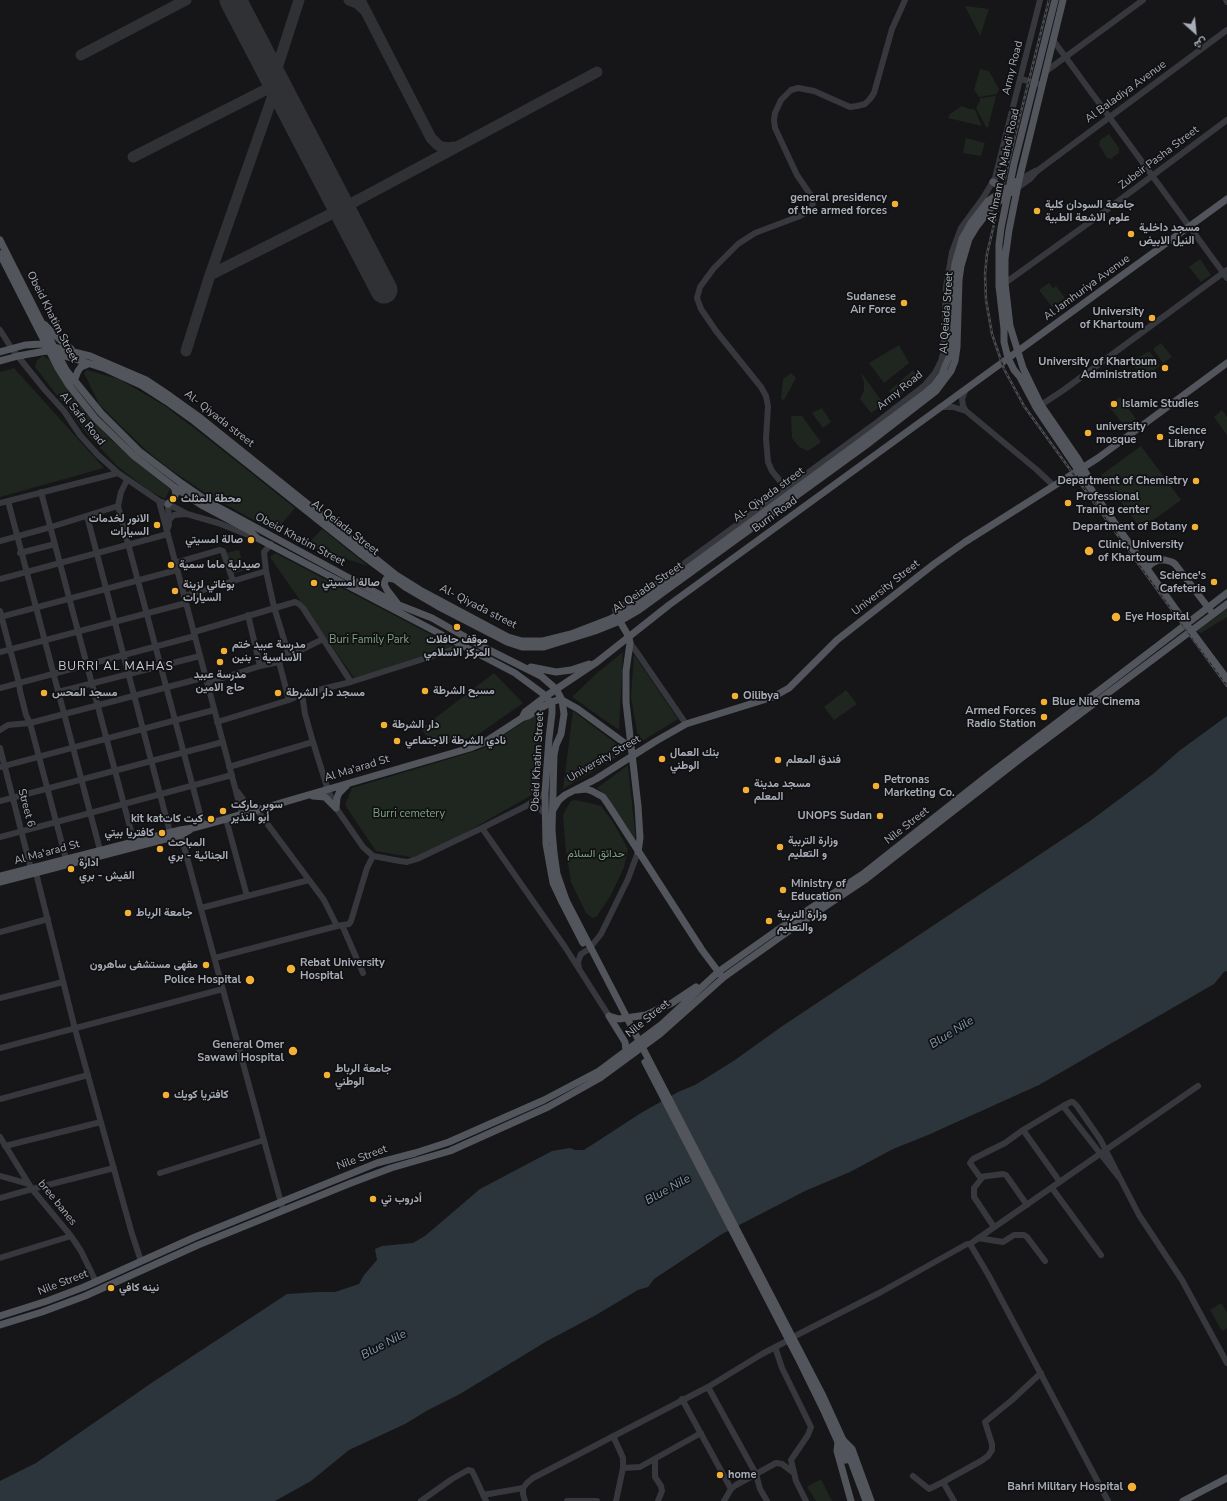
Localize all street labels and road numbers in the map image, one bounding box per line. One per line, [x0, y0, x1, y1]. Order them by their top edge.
street label: Army Road [1000, 40, 1026, 96]
street label: Al Baladiya Avenue [1083, 58, 1169, 126]
street label: Al Imam Al Mahdi Road [985, 107, 1023, 225]
street label: Zubeir Pasha Street [1116, 124, 1202, 192]
street label: Al Jamhuriya Avenue [1041, 252, 1133, 324]
street label: Obeid Khatim Street [23, 269, 81, 365]
street label: Al Qeiada Street [938, 272, 956, 354]
street label: Army Road [874, 368, 926, 414]
street label: Al- Qiyada street [182, 388, 256, 450]
street label: Al Safa Road [57, 390, 107, 448]
street label: Al- Qiyada street [731, 465, 807, 525]
street label: Burri Road [750, 494, 800, 536]
street label: Al Qeiada Street [309, 498, 381, 558]
street label: Obeid Khatim Street [253, 511, 347, 569]
street label: University Street [849, 557, 923, 619]
street label: Al Qeiada Street [610, 560, 686, 616]
street label: Al- Qiyada street [437, 582, 519, 632]
street label: Obeid Khatim Street [529, 712, 547, 812]
street label: University Street [565, 733, 643, 785]
street label: Al Ma'arad St [323, 753, 391, 785]
street label: Street 6 [15, 787, 37, 829]
street label: Nile Street [882, 805, 932, 847]
street label: Al Ma'arad St [13, 838, 81, 868]
street label: Nile Street [623, 997, 673, 1041]
street label: Nile Street [335, 1143, 389, 1173]
street label: bree banes [35, 1178, 79, 1228]
street label: Nile Street [36, 1267, 90, 1299]

